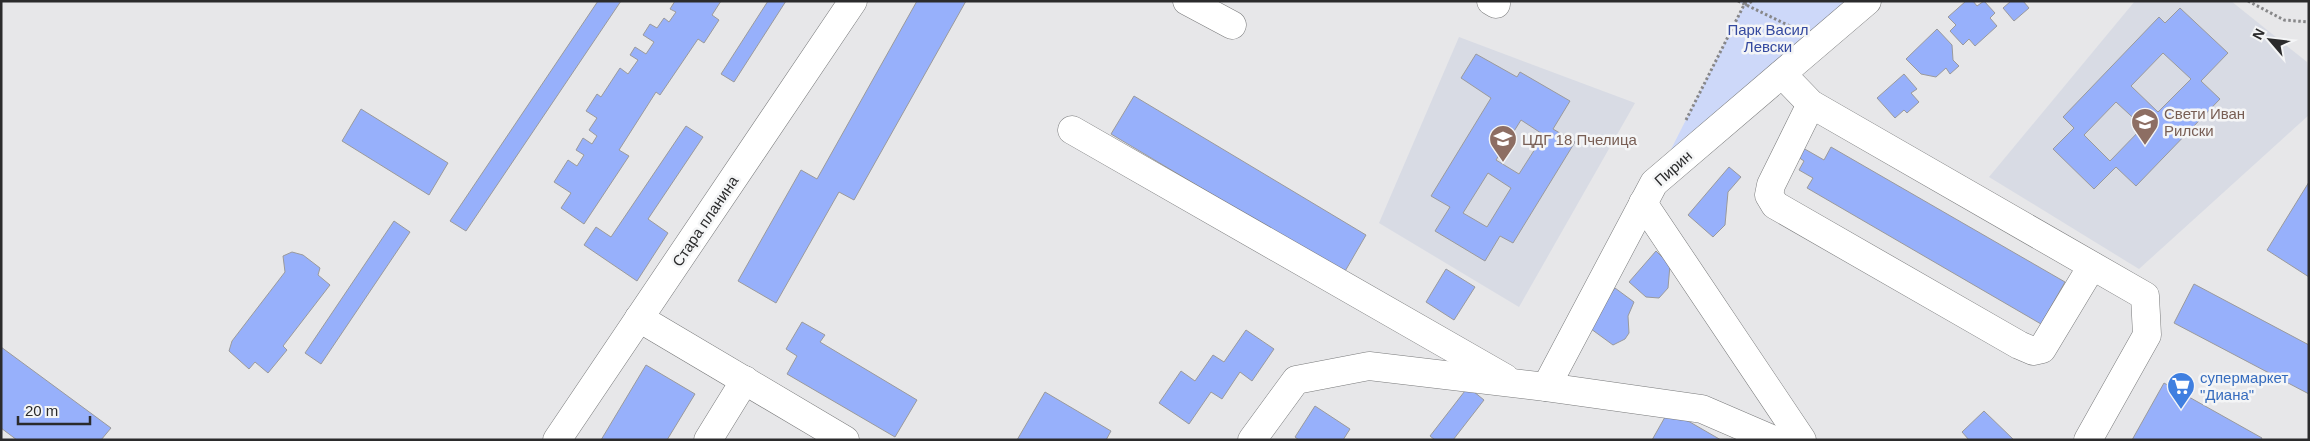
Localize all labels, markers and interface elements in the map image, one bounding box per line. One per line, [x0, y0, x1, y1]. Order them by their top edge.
north arrow [2245, 15, 2295, 65]
park label: Парк Васил Левски [1727, 21, 1809, 55]
text: N [2249, 26, 2268, 42]
place label: Свети Иван Рилски [2164, 105, 2245, 139]
school or university icon: Свети Иван Рилски [2130, 107, 2160, 146]
school or university icon: ЦДГ 18 Пчелица [1488, 124, 1518, 163]
place label: ЦДГ 18 Пчелица [1522, 131, 1638, 148]
street label: Пирин [1651, 147, 1695, 189]
street label: Стара планина [669, 172, 742, 269]
place label: супермаркет "Диана" [2200, 369, 2288, 403]
supermarket icon: супермаркет "Диана" [2166, 371, 2196, 410]
scale bar [18, 394, 90, 426]
text: 20 m [25, 402, 58, 419]

